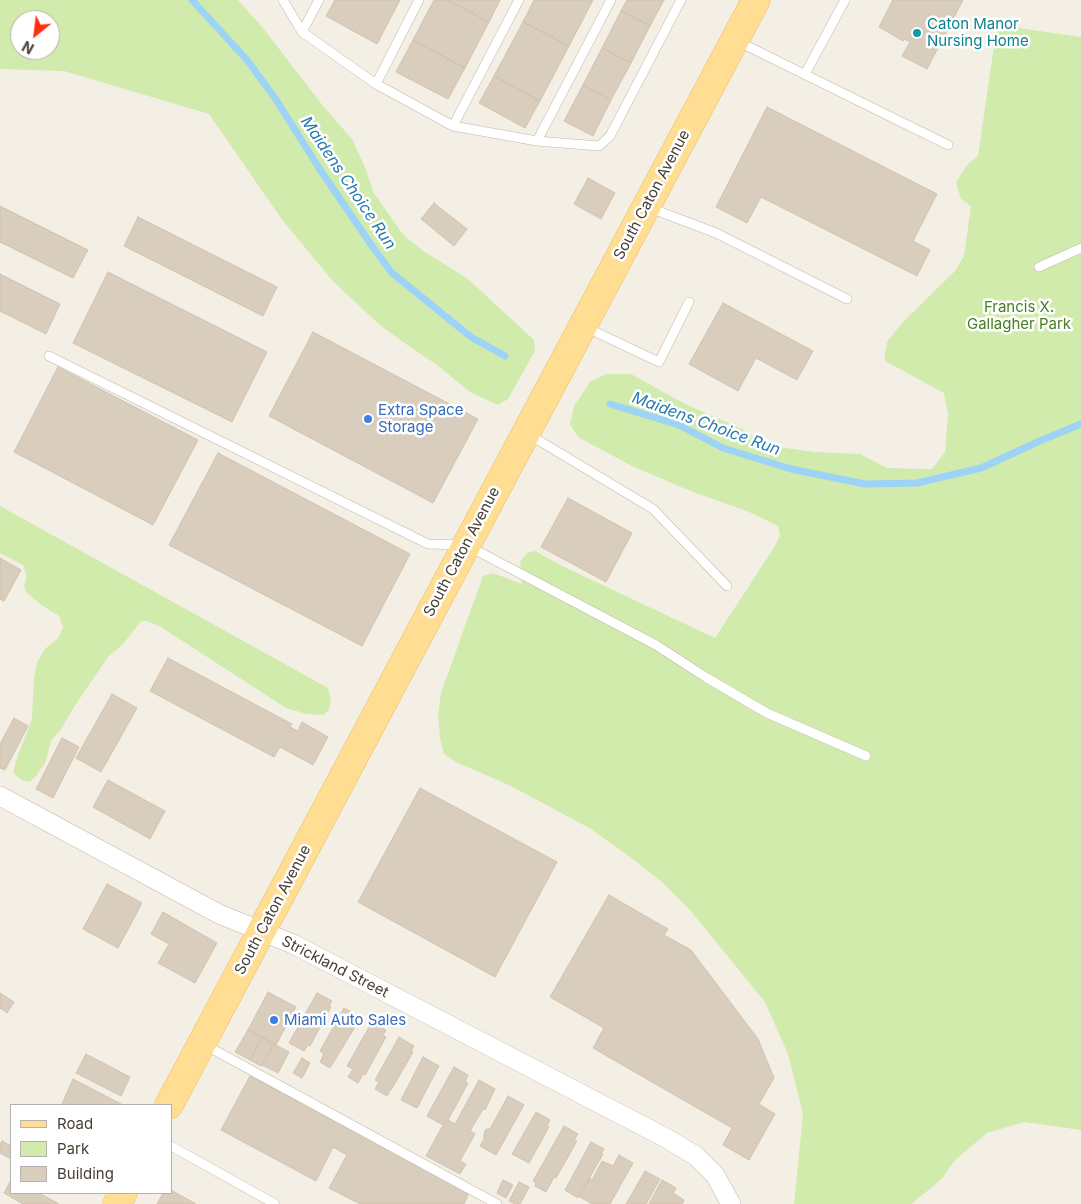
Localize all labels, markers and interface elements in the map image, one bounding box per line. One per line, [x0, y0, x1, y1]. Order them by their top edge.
north arrow [10, 10, 60, 60]
place label: Caton Manor Nursing Home [927, 15, 1029, 50]
marker: Caton Manor Nursing Home [911, 27, 923, 39]
text: N [19, 38, 37, 58]
water label: Maidens Choice Run [296, 113, 400, 253]
street label: South Caton Avenue [610, 127, 694, 263]
park label: Francis X. Gallagher Park [967, 298, 1071, 333]
water label: Maidens Choice Run [629, 388, 783, 460]
place label: Extra Space Storage [378, 401, 463, 436]
marker: Extra Space Storage [362, 413, 374, 425]
street label: South Caton Avenue [420, 484, 504, 620]
street label: South Caton Avenue [231, 842, 315, 978]
street label: Strickland Street [279, 932, 391, 1002]
place label: Miami Auto Sales [284, 1011, 406, 1029]
marker: Miami Auto Sales [268, 1014, 280, 1026]
legend [10, 1104, 172, 1194]
text: Road [57, 1114, 93, 1133]
text: Park [57, 1139, 89, 1158]
text: Building [57, 1164, 114, 1183]

